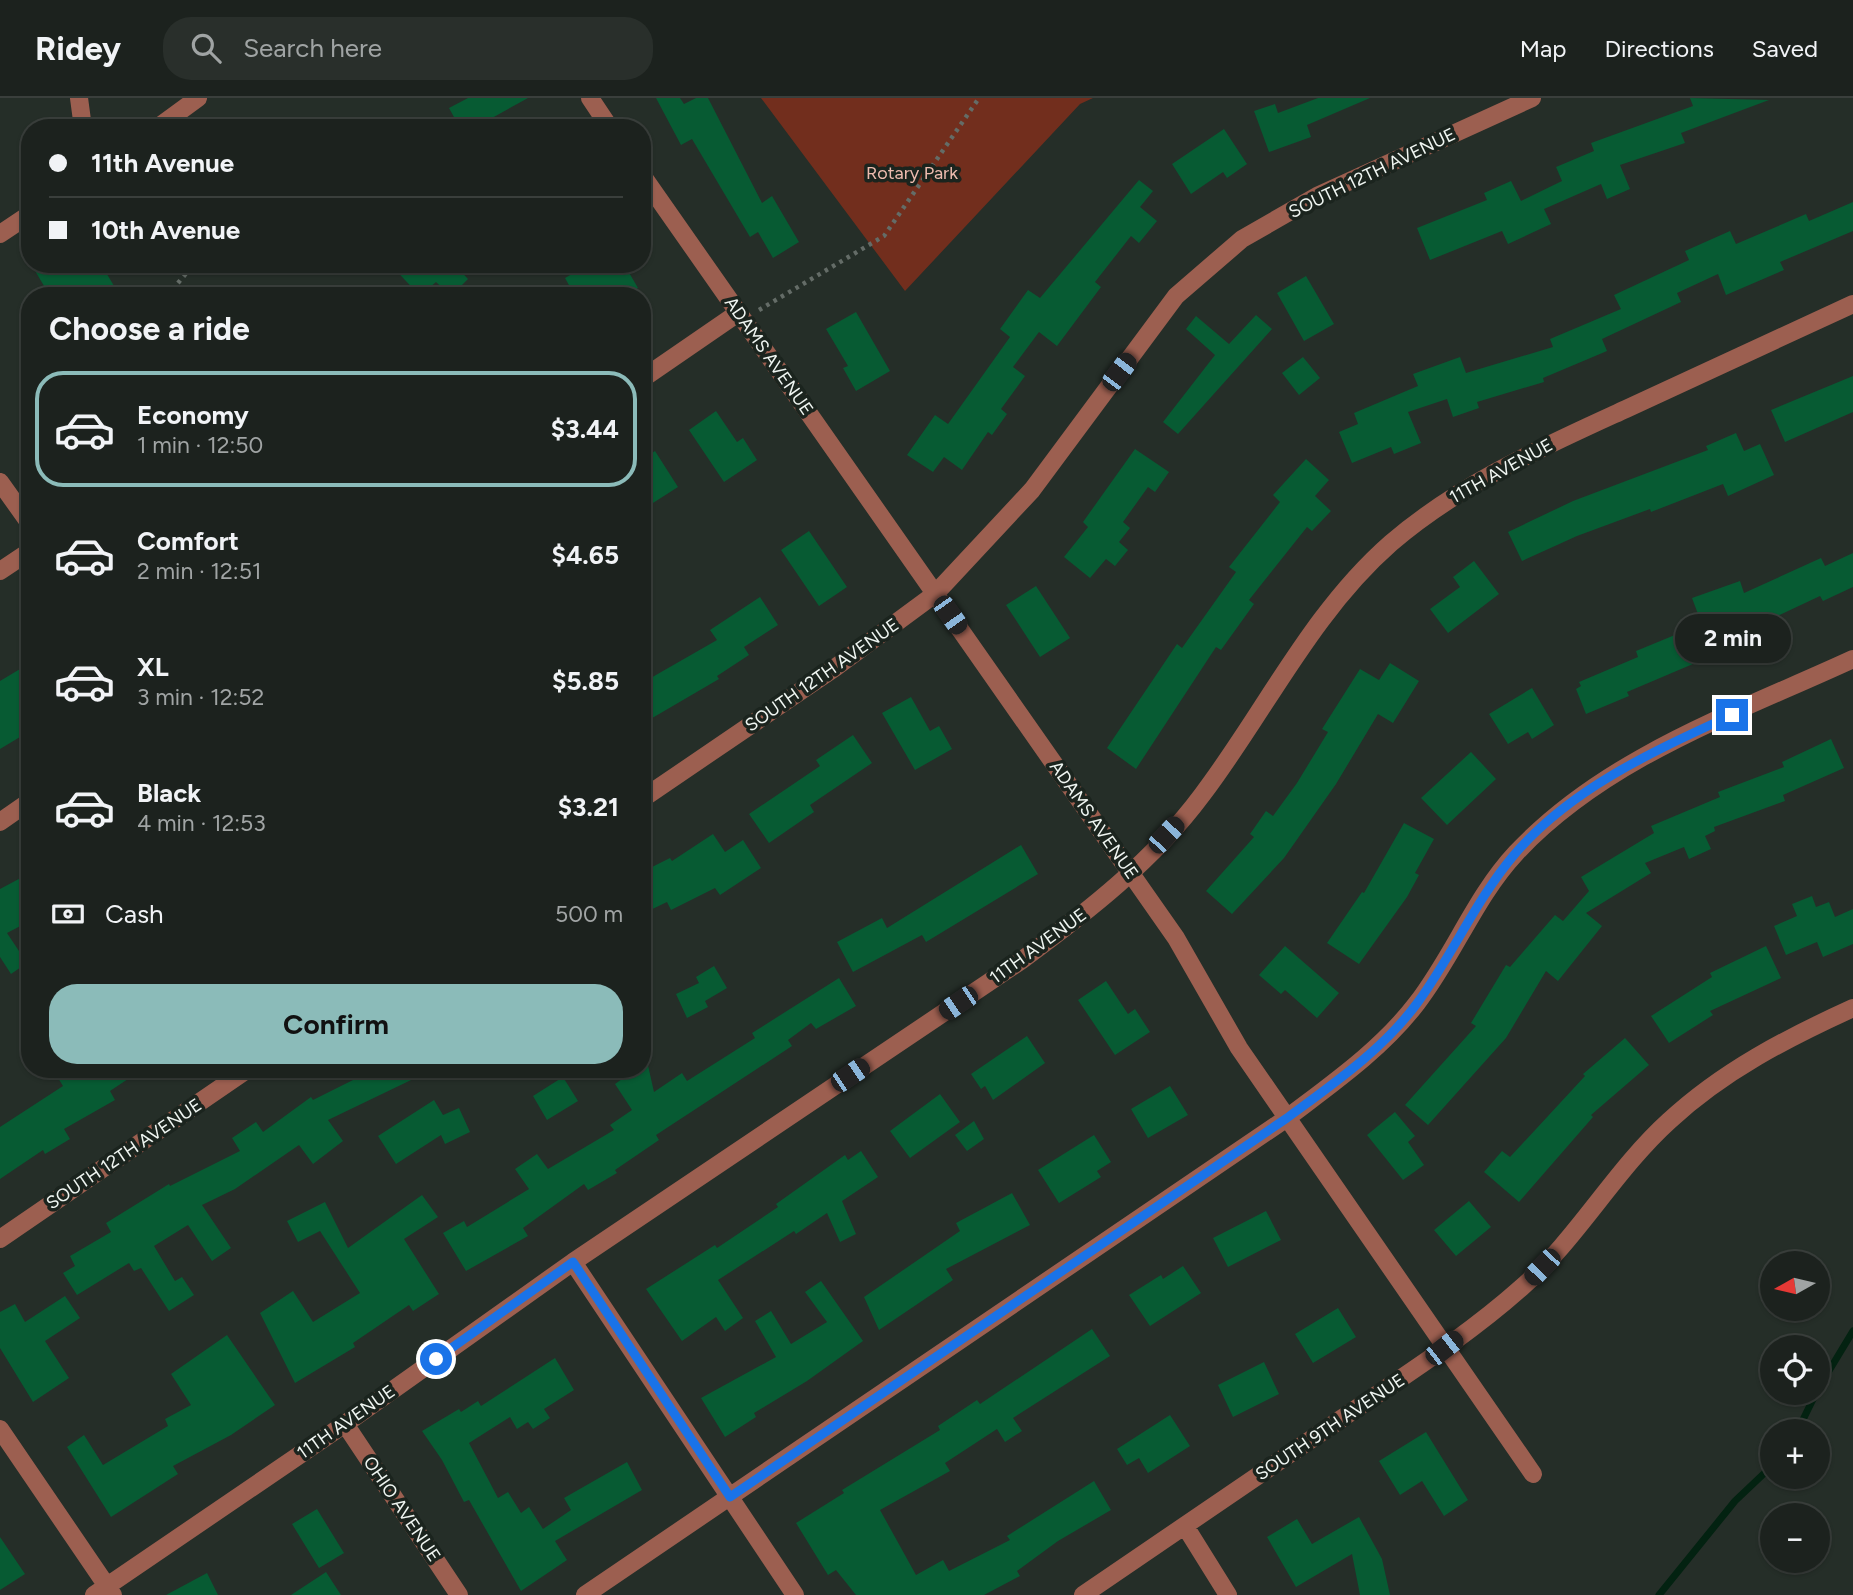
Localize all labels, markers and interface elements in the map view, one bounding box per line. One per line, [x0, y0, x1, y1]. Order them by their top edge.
search box [163, 17, 653, 80]
text: Ridey [35, 29, 121, 68]
icon: search [187, 29, 225, 67]
text: Search here [243, 32, 382, 64]
text: Map [1520, 34, 1566, 63]
text: Directions [1604, 34, 1714, 63]
text: Saved [1752, 34, 1818, 63]
street label: SOUTH 12TH AVENUE [1285, 123, 1459, 223]
text: 11th Avenue [91, 147, 234, 179]
park label: Rotary Park [866, 162, 958, 184]
text: 10th Avenue [91, 214, 240, 246]
street label: ADAMS AVENUE [720, 293, 818, 419]
text: Choose a ride [49, 310, 250, 348]
car [1098, 349, 1141, 395]
icon: car [53, 398, 116, 461]
text: Economy [137, 399, 249, 431]
text: $3.44 [551, 413, 619, 445]
text: 1 min · 12:50 [137, 431, 263, 459]
street label: 11TH AVENUE [1446, 434, 1556, 508]
icon: car [53, 524, 116, 587]
text: Comfort [137, 525, 239, 557]
text: $4.65 [552, 539, 619, 571]
text: 2 min · 12:51 [137, 557, 261, 585]
car [930, 592, 971, 638]
street label: SOUTH 12TH AVENUE [741, 614, 903, 736]
callout: 2 min [1674, 614, 1790, 662]
text: 2 min [1704, 624, 1762, 652]
icon: car [53, 650, 116, 713]
text: XL [137, 651, 169, 683]
text: $5.85 [552, 665, 619, 697]
text: 3 min · 12:52 [137, 683, 264, 711]
route end [1716, 699, 1748, 731]
street label: ADAMS AVENUE [1045, 757, 1143, 883]
icon: car [53, 776, 116, 839]
text: Black [137, 777, 201, 809]
text: $3.21 [558, 791, 619, 823]
text: 4 min · 12:53 [137, 809, 266, 837]
car [1144, 812, 1189, 858]
icon: cash [49, 895, 87, 933]
text: Cash [105, 898, 164, 930]
text: 500 m [555, 900, 623, 928]
street label: 11TH AVENUE [985, 903, 1091, 989]
car [935, 983, 982, 1023]
button: Confirm [49, 984, 623, 1064]
car [827, 1055, 874, 1095]
street label: SOUTH 12TH AVENUE [42, 1094, 206, 1214]
car [1520, 1245, 1565, 1289]
north arrow [1760, 1251, 1830, 1321]
map controls [1760, 1251, 1830, 1573]
car [1421, 1327, 1468, 1369]
button: locate [1760, 1335, 1830, 1405]
route start [420, 1343, 452, 1375]
street label: SOUTH 9TH AVENUE [1251, 1369, 1409, 1485]
street label: 11TH AVENUE [293, 1380, 399, 1464]
button: + [1760, 1419, 1830, 1489]
street label: OHIO AVENUE [359, 1452, 445, 1566]
button: − [1760, 1503, 1830, 1573]

